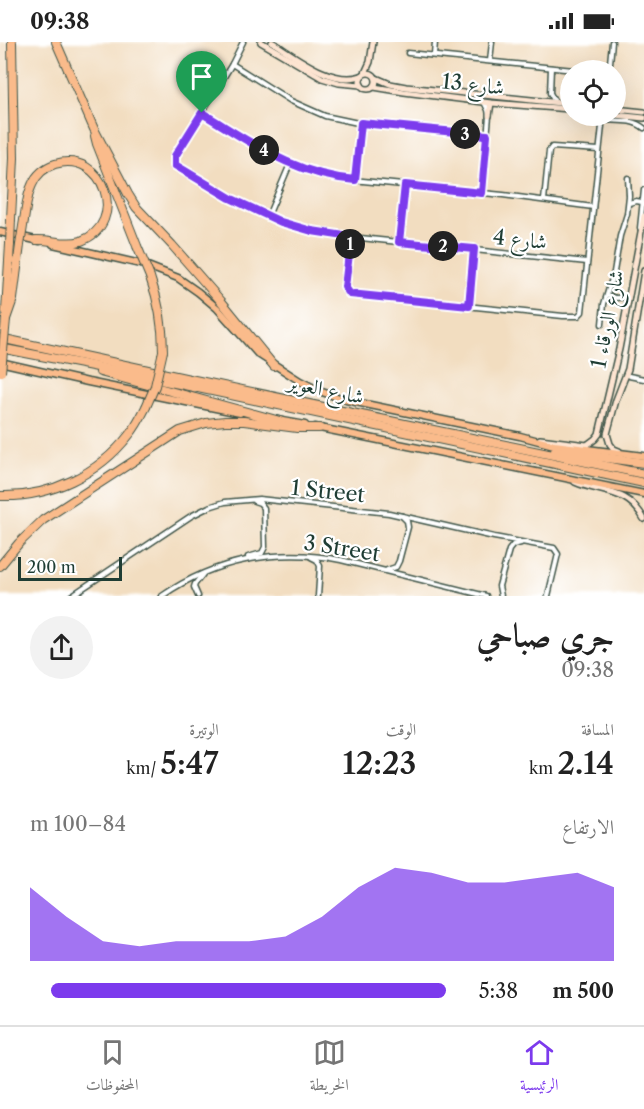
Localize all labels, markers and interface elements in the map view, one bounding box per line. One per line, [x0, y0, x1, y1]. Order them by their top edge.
text: 09:38 [30, 8, 90, 35]
pin [176, 51, 227, 113]
icon: arrive [185, 60, 218, 93]
map controls [560, 60, 626, 126]
button: locate [560, 60, 626, 126]
street label: شارع 13 [440, 68, 505, 106]
pin: 3 [450, 119, 480, 149]
text: 3 [460, 124, 470, 144]
pin: 4 [249, 135, 279, 165]
text: 4 [259, 140, 269, 160]
street label: شارع 4 [491, 224, 548, 260]
pin: 1 [335, 229, 365, 259]
pin: 2 [428, 231, 458, 261]
text: 1 [346, 234, 354, 254]
text: 2 [438, 236, 448, 256]
street label: شارع الورقاء 1 [585, 268, 635, 371]
street label: شارع العوير [283, 368, 366, 415]
street label: 1 Street [290, 475, 367, 507]
street label: 3 Street [302, 530, 382, 566]
scale bar [18, 554, 122, 582]
text: 200 m [27, 557, 76, 577]
text: جري صباحي [477, 615, 614, 656]
button: share [30, 616, 93, 679]
text: 09:38 [561, 658, 614, 682]
text: الوتيرة [189, 719, 219, 739]
text: الوقت [386, 719, 416, 739]
text: المسافة [581, 719, 614, 739]
text: 5:47 [160, 745, 219, 782]
text: 12:23 [342, 745, 416, 782]
text: 2.14 [557, 745, 614, 782]
text: /km [126, 758, 160, 778]
text: km [529, 758, 557, 778]
text: 84–100 m [30, 812, 126, 836]
text: الارتفاع [562, 815, 614, 839]
text: 5:38 [479, 979, 518, 1003]
text: 500 m [553, 979, 614, 1003]
tab: المحفوظات [86, 1036, 138, 1100]
tab: الخريطة [310, 1036, 349, 1100]
tab: الرئيسية [520, 1036, 558, 1100]

